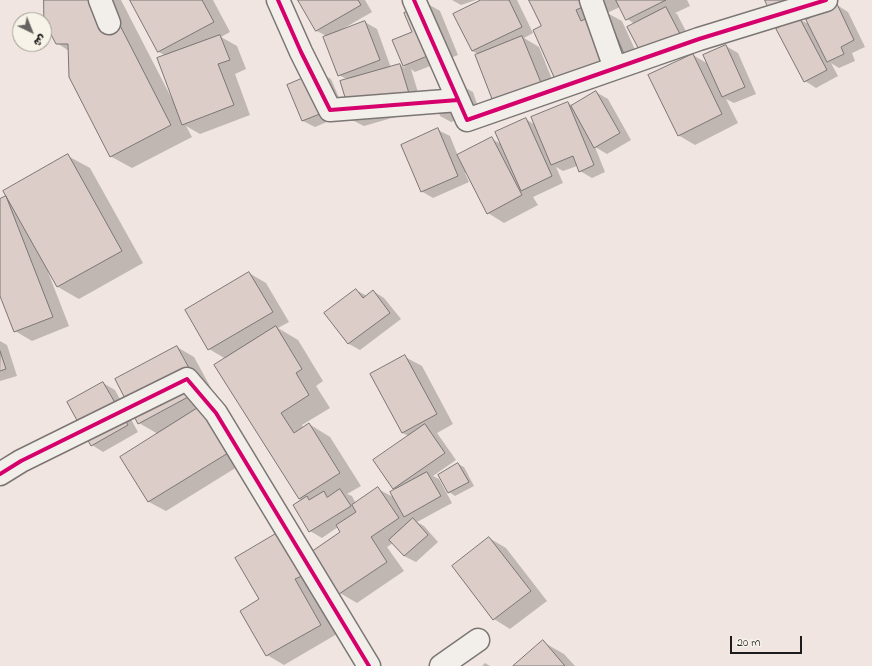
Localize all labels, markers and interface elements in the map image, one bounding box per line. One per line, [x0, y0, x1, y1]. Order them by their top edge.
north arrow [12, 12, 52, 52]
text: ش [30, 30, 49, 50]
scale bar [732, 628, 804, 654]
text: 20 m [737, 634, 760, 652]

